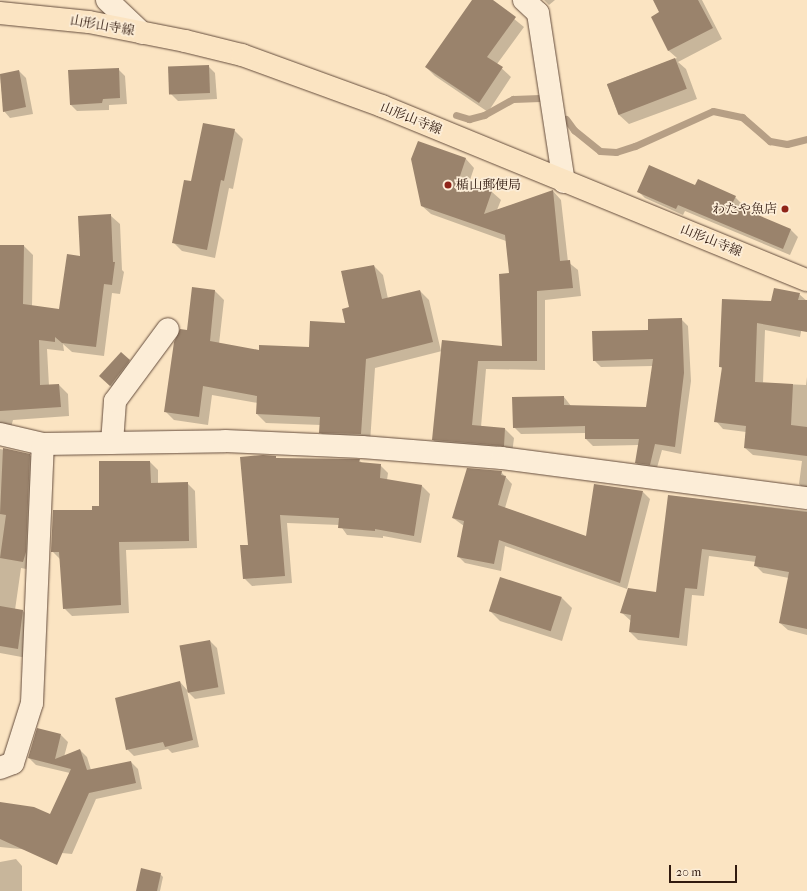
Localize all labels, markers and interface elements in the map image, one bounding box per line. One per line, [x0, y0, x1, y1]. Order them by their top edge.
street label: 山形山寺線 [69, 13, 135, 39]
street label: 山形山寺線 [378, 100, 444, 138]
place label: 楯山郵便局 [456, 177, 521, 193]
marker: 楯山郵便局 [443, 180, 453, 190]
place label: わたや魚店 [712, 201, 777, 217]
marker: わたや魚店 [780, 204, 790, 214]
street label: 山形山寺線 [678, 222, 744, 260]
scale bar [671, 857, 739, 883]
text: 20 m [676, 865, 701, 879]

